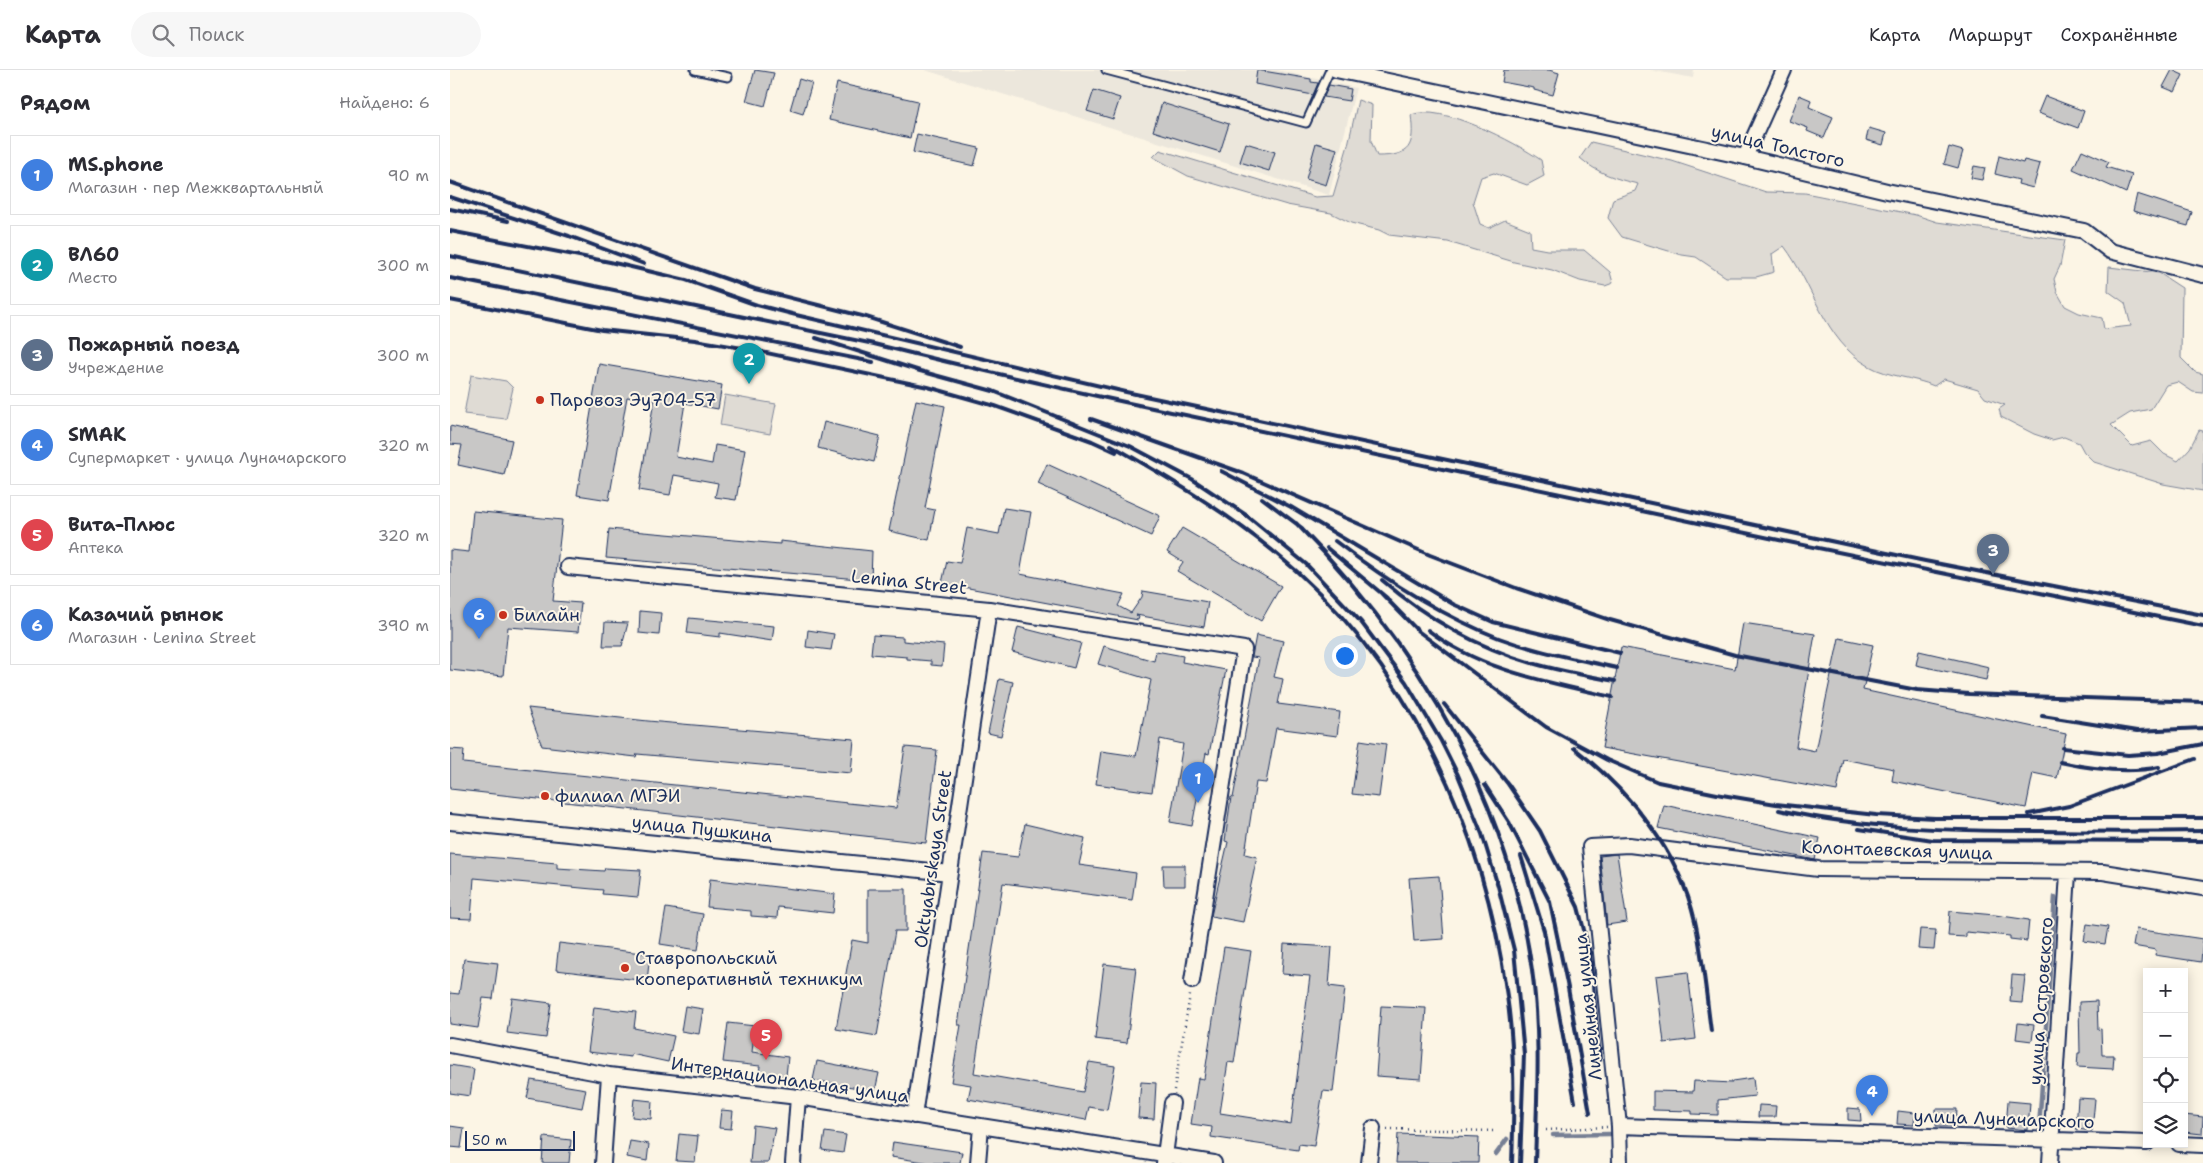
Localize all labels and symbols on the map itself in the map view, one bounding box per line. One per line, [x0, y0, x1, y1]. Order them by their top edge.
street label: улица Толстого [1709, 119, 1847, 173]
pin: 2 [733, 343, 765, 384]
place label: Паровоз Эу704-57 [550, 388, 716, 412]
marker: Паровоз Эу704-57 [534, 394, 546, 406]
pin: 3 [1977, 534, 2009, 575]
street label: Lenina Street [850, 564, 968, 600]
pin: 6 [463, 598, 495, 639]
place label: Билайн [513, 603, 580, 627]
marker: Билайн [497, 609, 509, 621]
your location [1332, 643, 1358, 669]
pin: 1 [1182, 762, 1214, 803]
street label: Oktyabrskaya Street [909, 768, 957, 950]
place label: филиал МГЭИ [555, 784, 681, 808]
marker: филиал МГЭИ [539, 790, 551, 802]
street label: улица Пушкина [630, 810, 774, 848]
street label: Колонтаевская улица [1801, 835, 1993, 865]
street label: улица Островского [2023, 916, 2059, 1086]
street label: Линейная улица [1568, 932, 1608, 1082]
place label: Ставропольский кооперативный техникум [635, 946, 863, 991]
marker: Ставропольский кооперативный техникум [619, 962, 631, 974]
pin: 5 [750, 1019, 782, 1060]
street label: Интернациональная улица [669, 1051, 911, 1109]
pin: 4 [1856, 1075, 1888, 1116]
street label: улица Луначарского [1913, 1104, 2095, 1134]
scale bar [465, 1128, 575, 1151]

